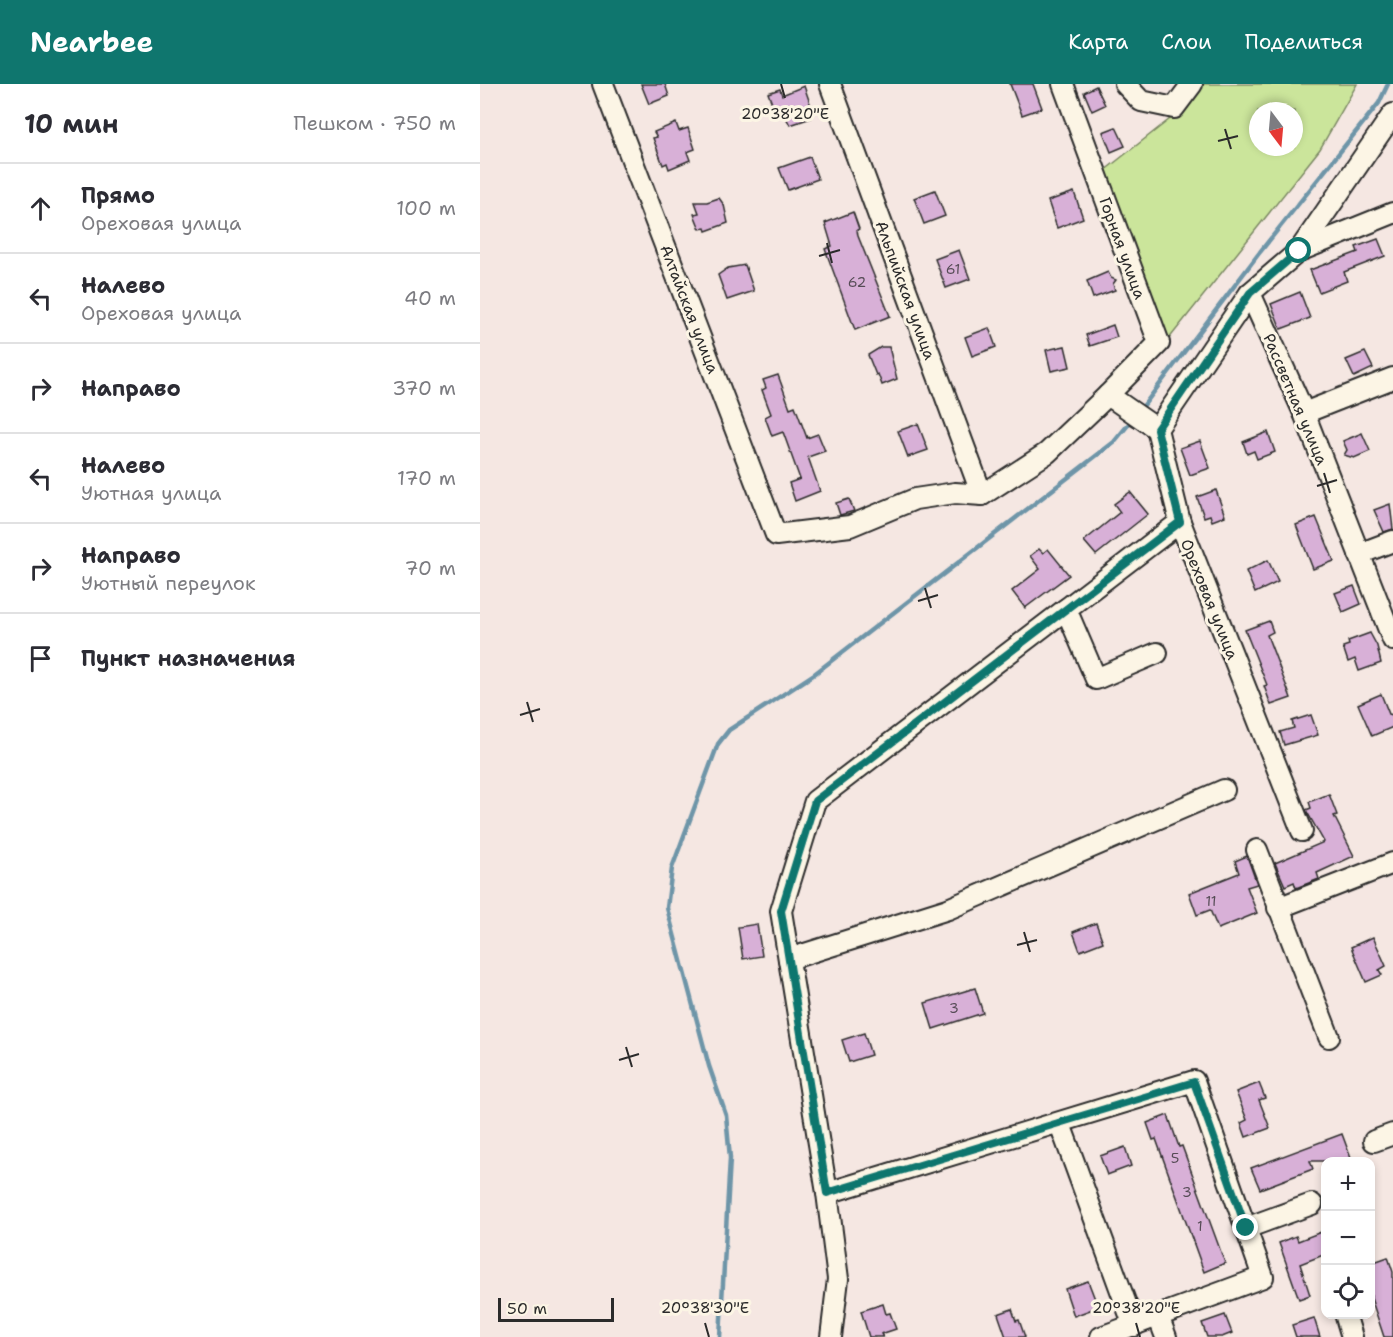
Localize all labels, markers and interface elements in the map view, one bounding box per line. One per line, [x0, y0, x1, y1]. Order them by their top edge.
text: Nearbee [30, 23, 153, 61]
text: Карта [1068, 28, 1128, 56]
text: Слои [1161, 28, 1212, 56]
text: Поделиться [1245, 28, 1363, 56]
north arrow [1249, 102, 1303, 156]
text: 20°38'20"E [741, 104, 829, 124]
text: 10 мин [24, 106, 118, 141]
text: Пешком · 750 m [294, 110, 456, 136]
text: Прямо [81, 181, 155, 210]
icon: ahead [24, 192, 57, 225]
street label: Горная улица [1094, 194, 1151, 302]
text: 100 m [396, 195, 456, 221]
text: Ореховая улица [81, 210, 241, 236]
street label: Альпийская улица [871, 218, 940, 363]
route start [1285, 237, 1311, 263]
street label: Алтайская улица [655, 242, 724, 377]
house number: 61 [946, 260, 960, 278]
text: Налево [81, 271, 165, 300]
house number: 62 [848, 273, 866, 291]
icon: left [24, 282, 57, 315]
text: 40 m [404, 285, 456, 311]
text: Ореховая улица [81, 300, 241, 326]
street label: Рассветная улица [1258, 330, 1333, 468]
icon: right [24, 372, 57, 405]
text: Направо [81, 374, 181, 403]
text: 370 m [392, 375, 456, 401]
text: Налево [81, 451, 165, 480]
icon: left [24, 462, 57, 495]
text: 170 m [397, 465, 456, 491]
text: Уютная улица [81, 480, 222, 506]
street label: Ореховая улица [1176, 536, 1243, 663]
text: Направо [81, 541, 181, 570]
icon: right [24, 552, 57, 585]
text: 70 m [404, 555, 456, 581]
text: Уютный переулок [81, 570, 256, 596]
icon: arrive [24, 642, 57, 675]
text: Пункт назначения [81, 644, 295, 673]
house number: 11 [1205, 892, 1217, 910]
house number: 3 [949, 999, 959, 1017]
house number: 5 [1171, 1149, 1179, 1167]
map controls [1321, 1157, 1375, 1319]
button: + [1321, 1157, 1375, 1211]
house number: 3 [1182, 1183, 1192, 1201]
button: − [1321, 1211, 1375, 1265]
route end [1232, 1214, 1258, 1240]
house number: 1 [1197, 1217, 1203, 1235]
button: locate [1321, 1265, 1375, 1319]
scale bar [498, 1295, 614, 1322]
text: 50 m [507, 1298, 547, 1319]
text: 20°38'30"E [661, 1298, 749, 1318]
text: 20°38'20"E [1092, 1298, 1180, 1318]

